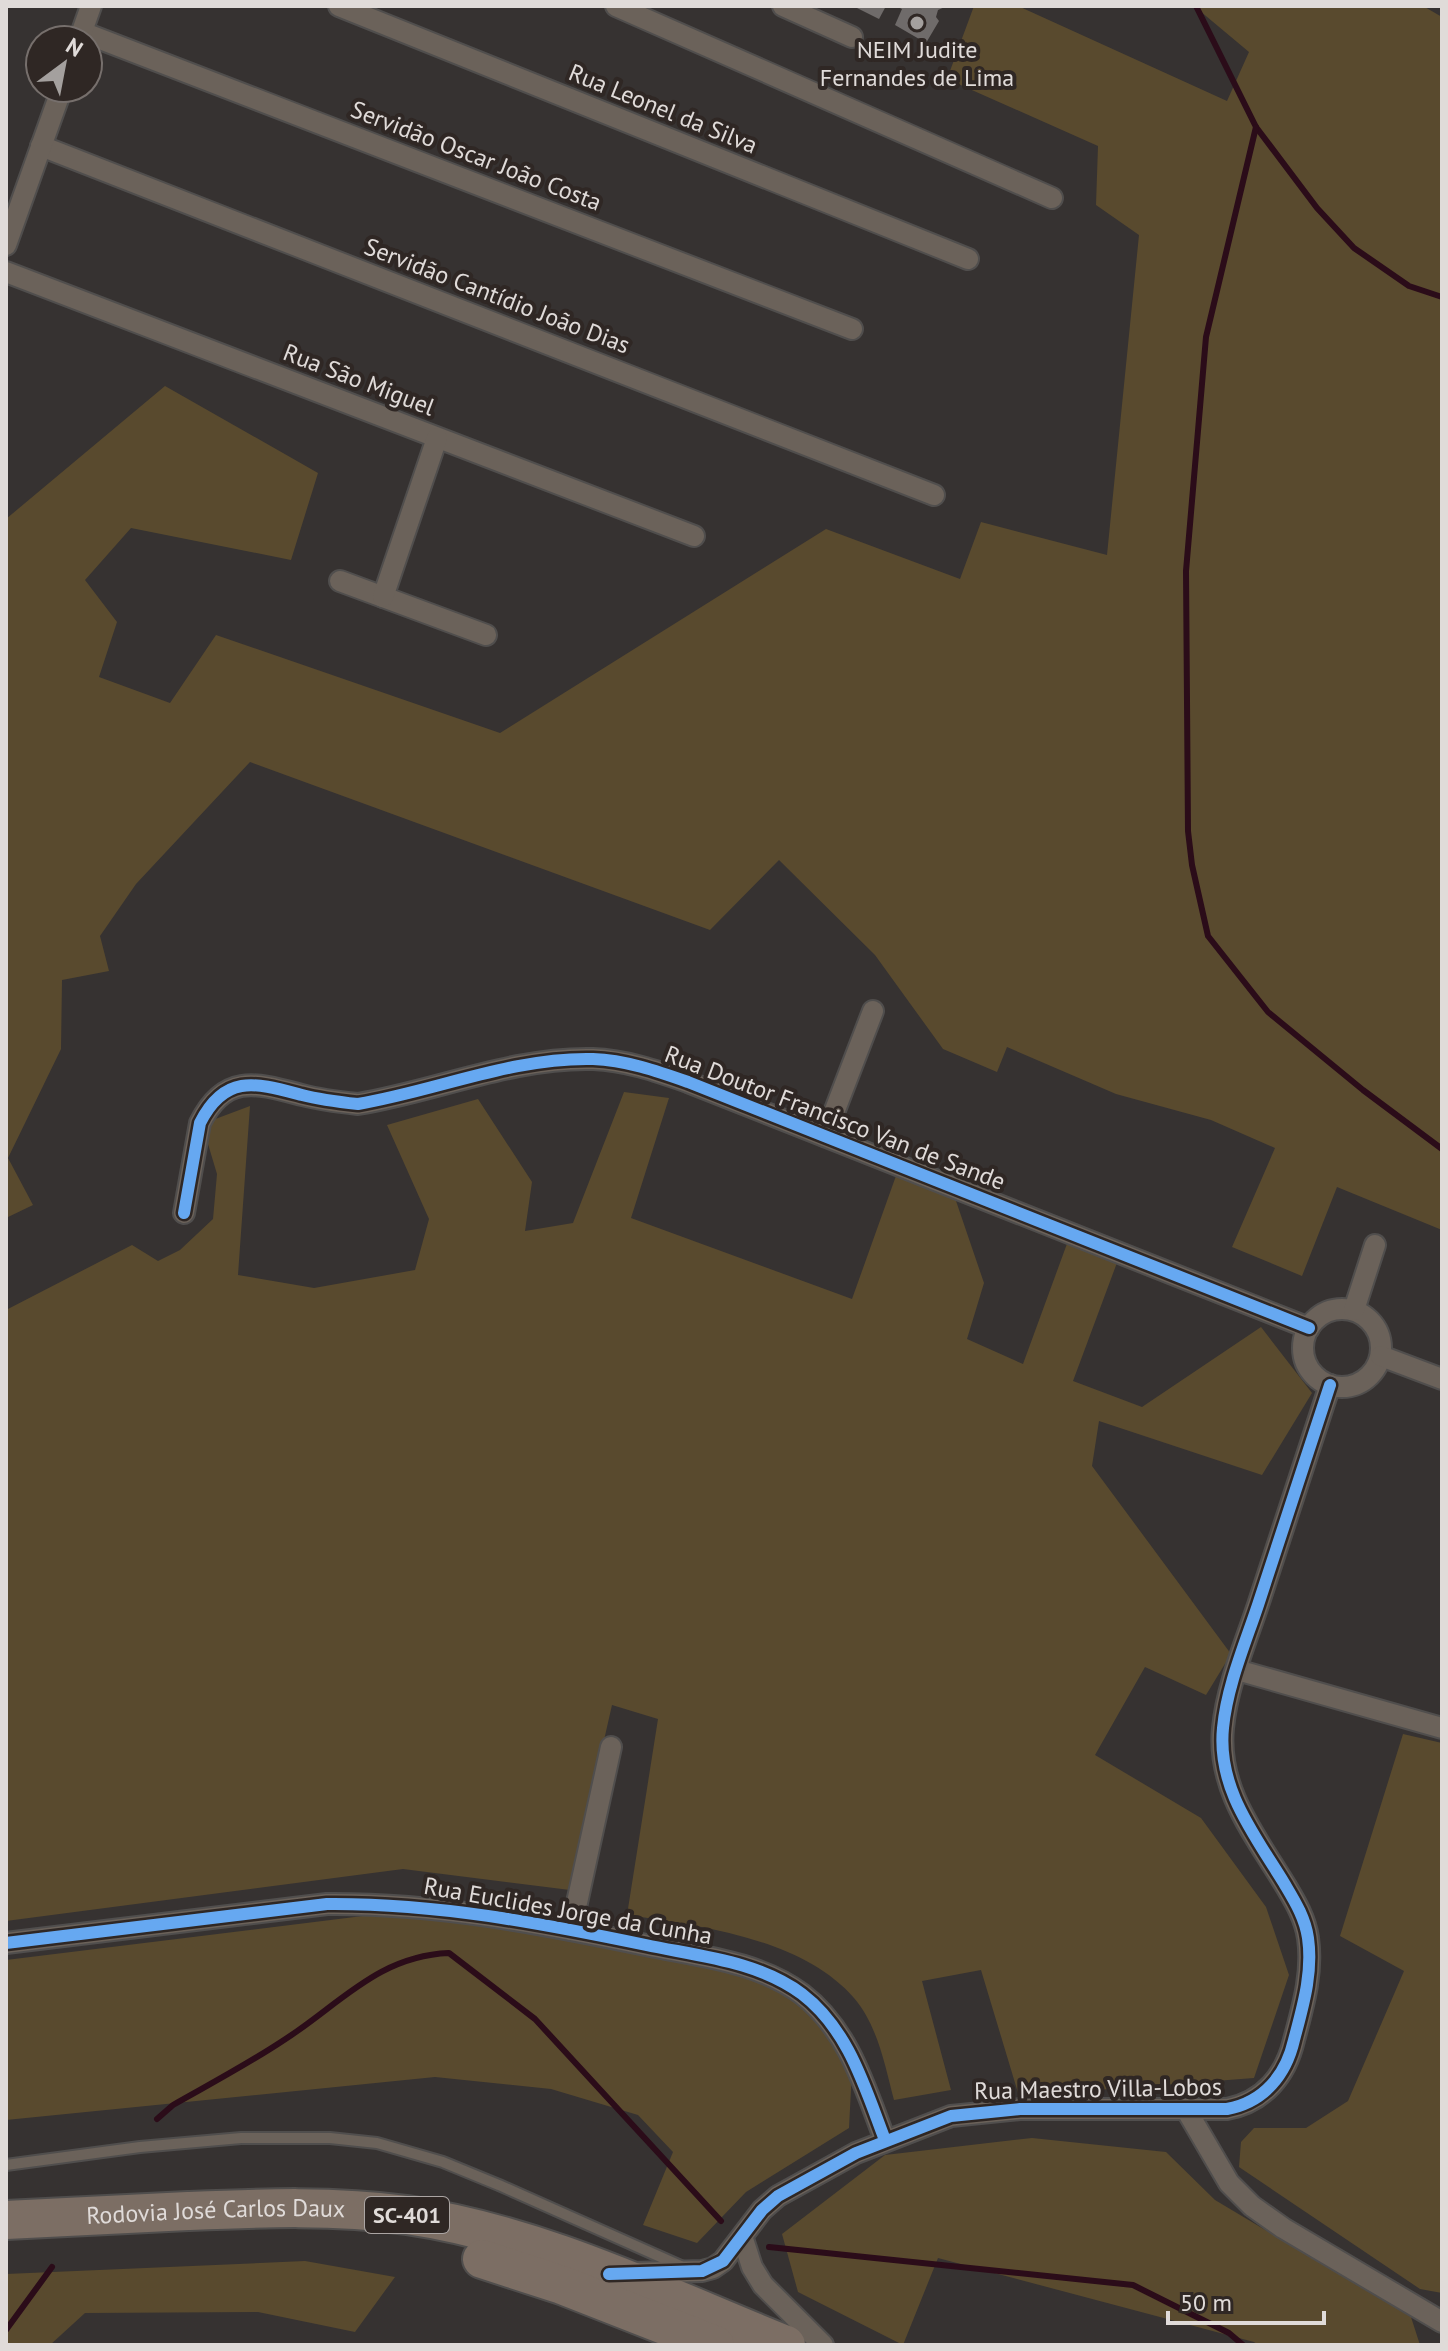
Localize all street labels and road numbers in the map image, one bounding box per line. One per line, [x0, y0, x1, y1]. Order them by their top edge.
street label: Rua Leonel da Silva [564, 57, 762, 160]
street label: Servidão Oscar João Costa [347, 93, 606, 218]
street label: Servidão Cantídio João Dias [360, 231, 634, 361]
street label: Rua São Miguel [279, 336, 439, 423]
street label: Rua Doutor Francisco Van de Sande [661, 1038, 1010, 1197]
street label: Rua Euclides Jorge da Cunha [422, 1870, 715, 1951]
street label: Rua Maestro Villa-Lobos [974, 2071, 1222, 2106]
street label: Rodovia José Carlos Daux [86, 2192, 346, 2231]
road number: SC-401 [365, 2197, 449, 2233]

